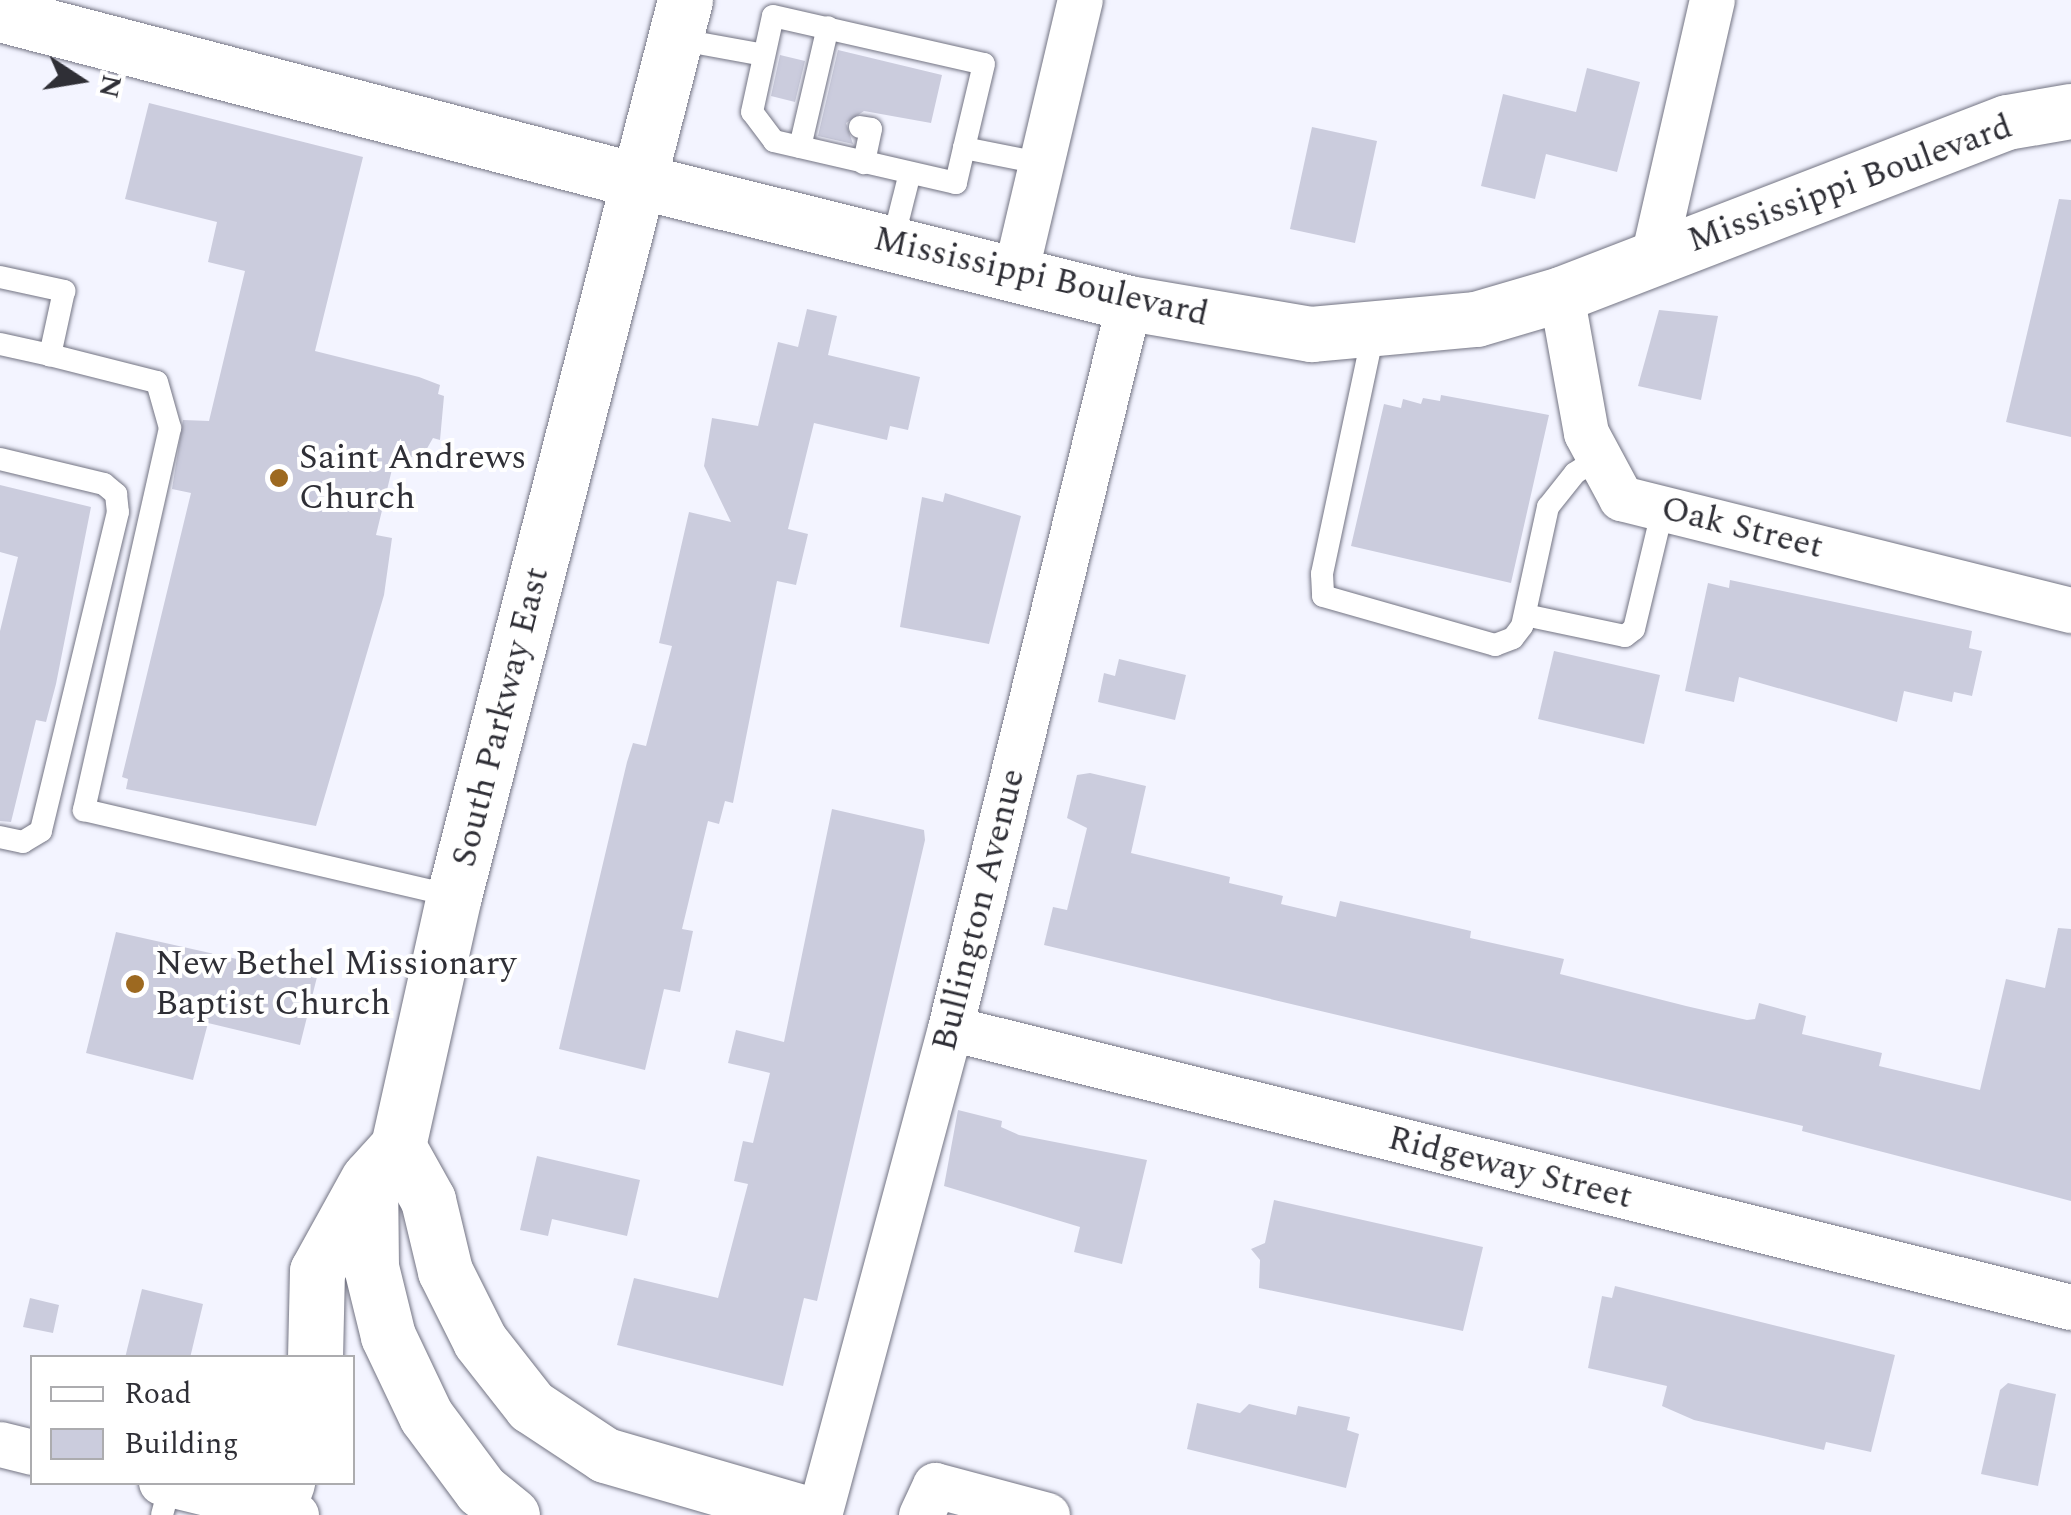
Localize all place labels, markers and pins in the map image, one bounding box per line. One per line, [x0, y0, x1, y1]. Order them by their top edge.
place label: Saint Andrews Church [299, 437, 526, 519]
marker: Saint Andrews Church [268, 467, 290, 489]
place label: New Bethel Missionary Baptist Church [155, 943, 516, 1025]
marker: New Bethel Missionary Baptist Church [124, 973, 146, 995]

